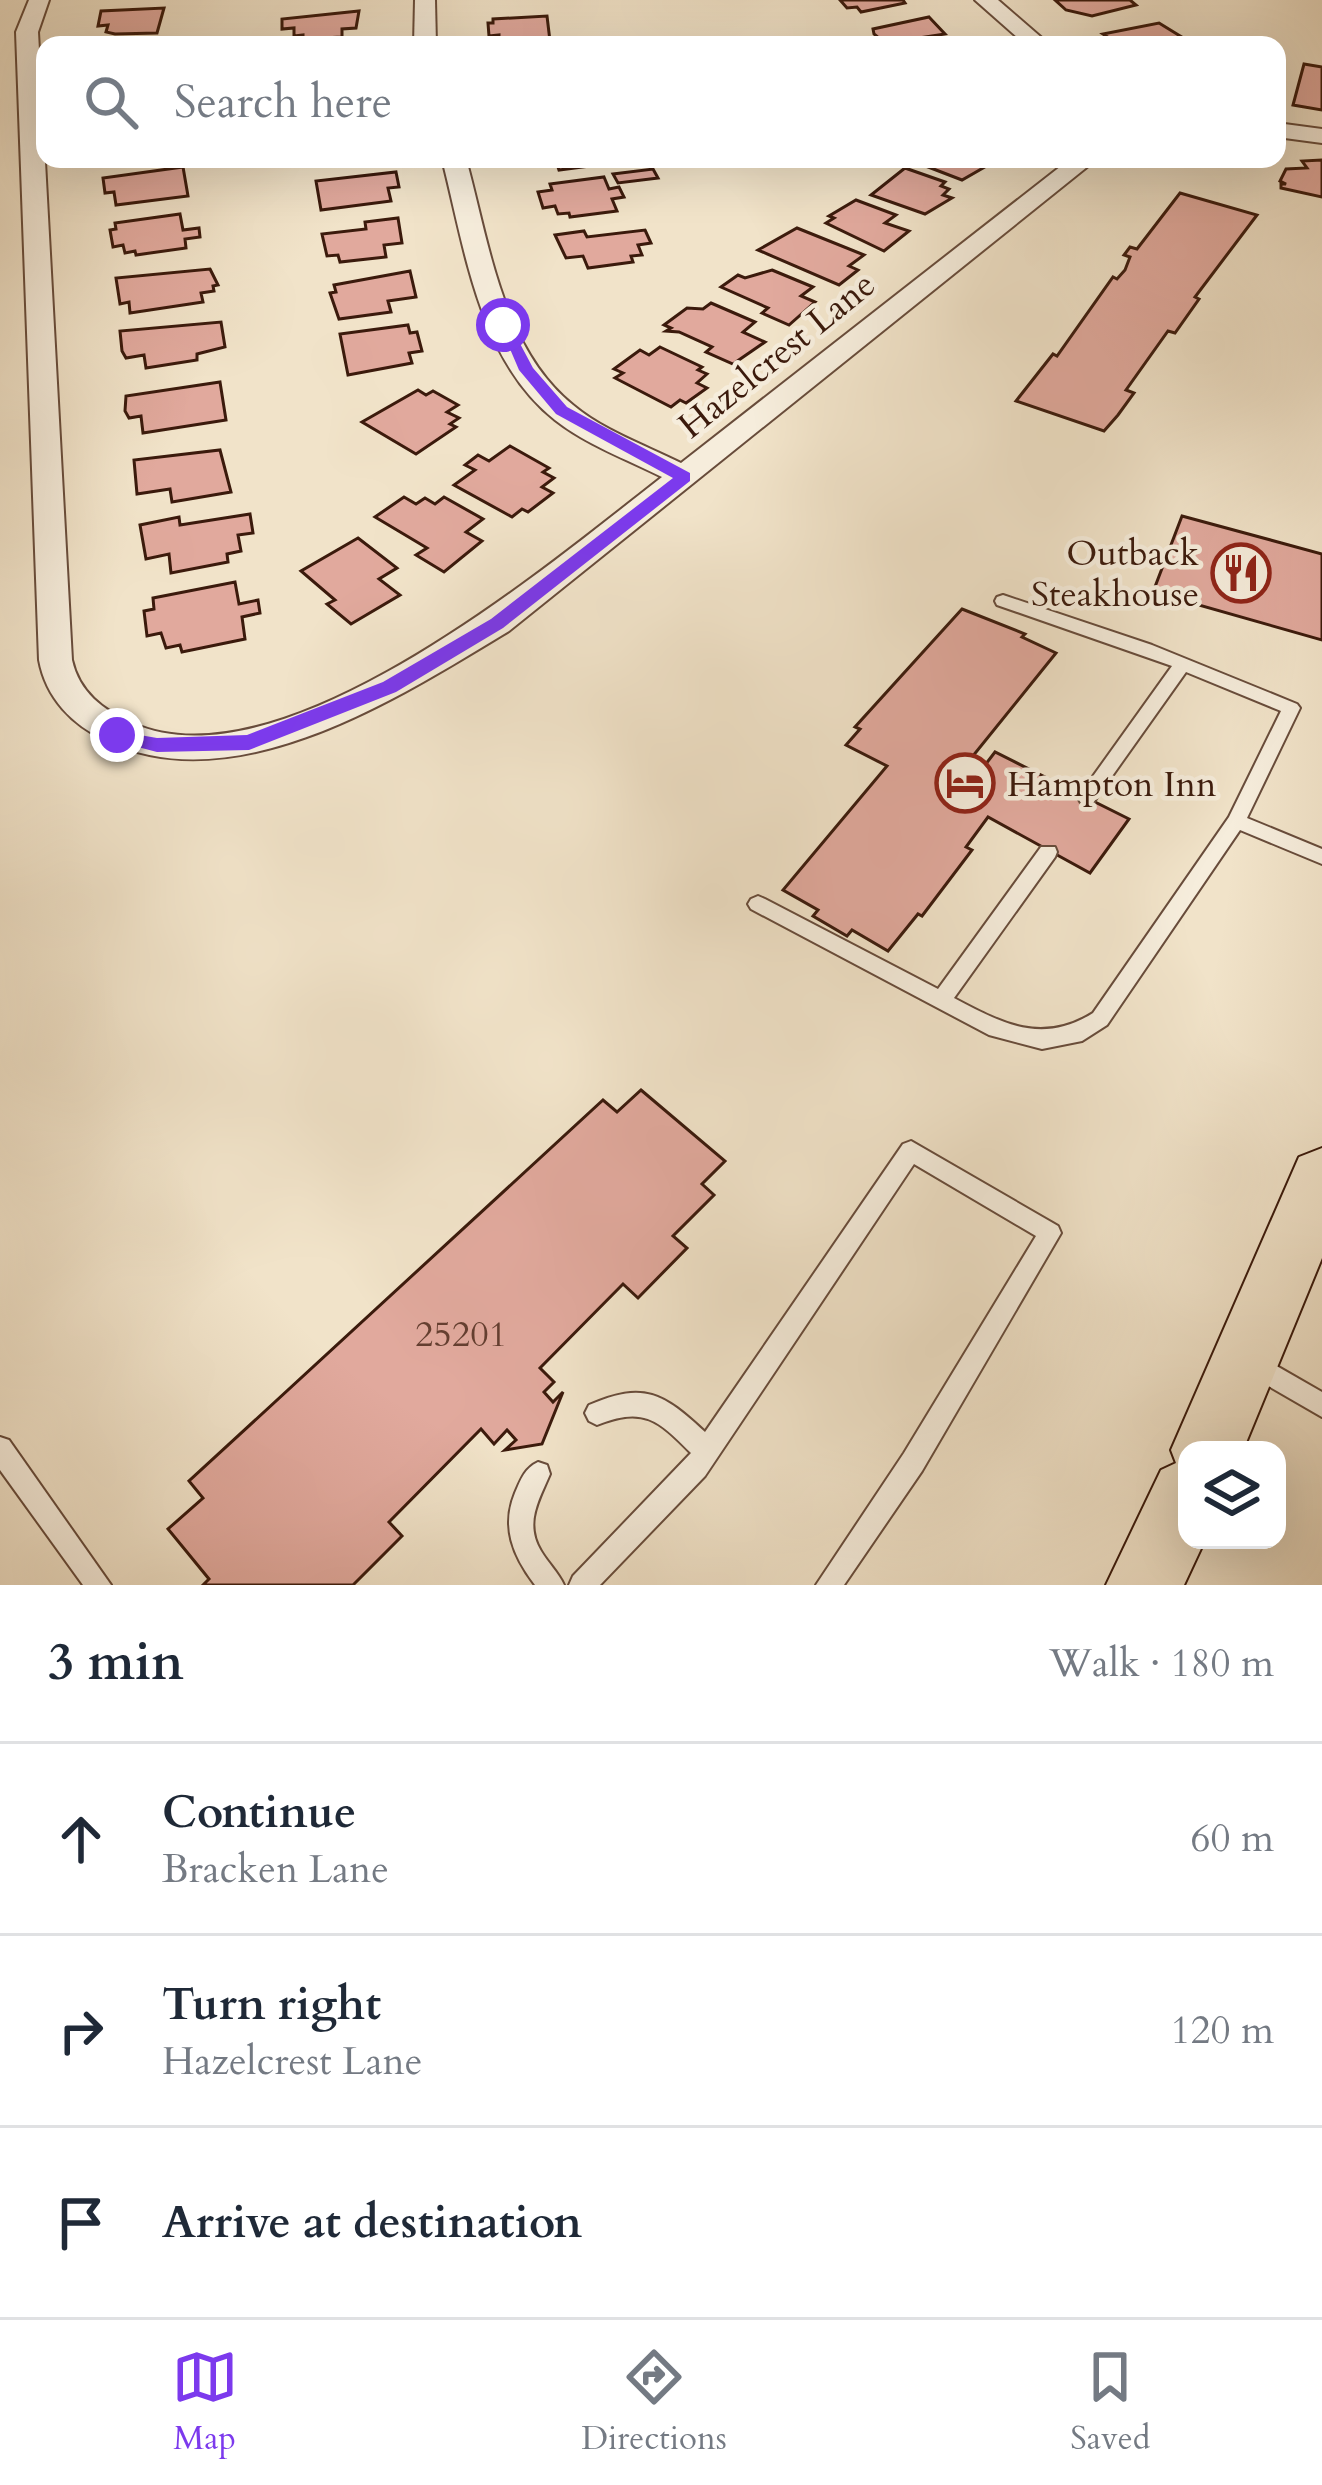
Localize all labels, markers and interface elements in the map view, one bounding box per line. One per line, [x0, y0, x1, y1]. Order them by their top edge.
search box [36, 36, 1286, 168]
icon: search [78, 69, 144, 135]
text: Search here [174, 72, 392, 133]
street label: Hazelcrest Lane [668, 260, 886, 450]
route start [476, 298, 530, 352]
place label: Outback Steakhouse [1031, 529, 1200, 619]
restaurant icon: Outback Steakhouse [1210, 542, 1272, 604]
route end [90, 708, 144, 762]
hotel icon: Hampton Inn [934, 752, 996, 814]
place label: Hampton Inn [1007, 760, 1217, 809]
house number: 25201 [415, 1310, 507, 1359]
map controls [1178, 1441, 1286, 1549]
button: layers [1178, 1441, 1286, 1549]
text: 3 min [48, 1628, 184, 1698]
text: Walk · 180 m [1049, 1637, 1274, 1690]
text: Continue [162, 1782, 356, 1843]
icon: ahead [48, 1806, 114, 1872]
text: 60 m [1191, 1812, 1274, 1865]
text: Bracken Lane [162, 1843, 389, 1896]
text: Turn right [162, 1974, 381, 2035]
icon: right [48, 1998, 114, 2064]
text: 120 m [1171, 2004, 1274, 2057]
text: Hazelcrest Lane [162, 2035, 422, 2088]
icon: arrive [48, 2190, 114, 2256]
text: Arrive at destination [162, 2192, 582, 2253]
tab: Map [172, 2344, 238, 2461]
tab: Directions [581, 2344, 727, 2461]
tab: Saved [1070, 2344, 1150, 2461]

